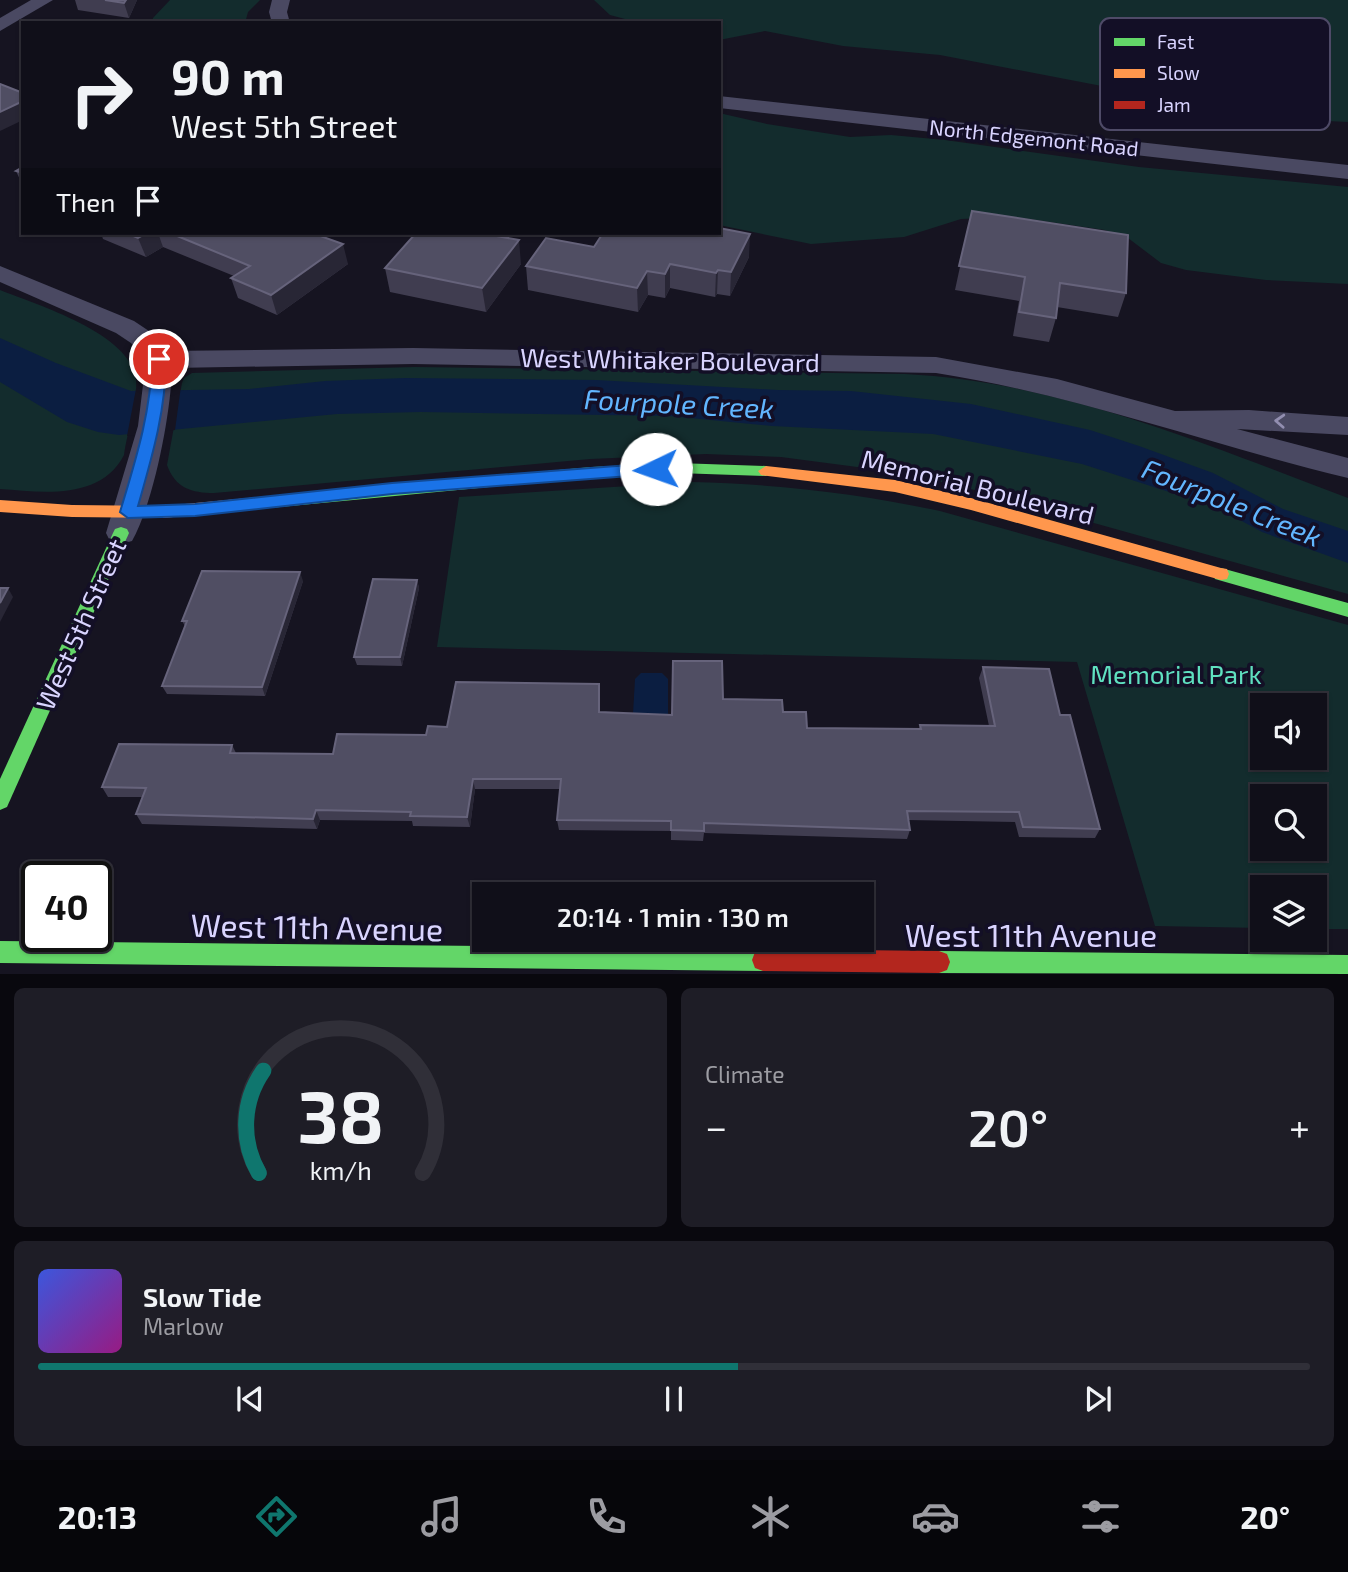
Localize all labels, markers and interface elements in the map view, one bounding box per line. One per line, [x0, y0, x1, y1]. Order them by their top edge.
legend [1100, 18, 1330, 130]
text: Fast [1157, 30, 1194, 53]
text: 90 m [171, 46, 285, 105]
icon: right [56, 49, 147, 140]
text: Slow [1157, 61, 1200, 84]
text: Jam [1157, 93, 1191, 116]
text: West 5th Street [171, 106, 398, 144]
street label: North Edgemont Road [928, 114, 1140, 160]
icon: arrive [129, 182, 167, 220]
text: Then [56, 186, 115, 217]
pin [129, 329, 189, 389]
icon: arrive [140, 340, 178, 378]
street label: West Whitaker Boulevard [520, 341, 820, 377]
water label: Fourpole Creek [583, 381, 775, 425]
one-way arrow [1274, 414, 1285, 429]
position arrow [619, 432, 693, 506]
street label: Memorial Boulevard [858, 442, 1098, 530]
water label: Fourpole Creek [1137, 451, 1327, 553]
street label: West 5th Street [28, 534, 132, 714]
park label: Memorial Park [1090, 658, 1262, 689]
map controls [1250, 693, 1327, 952]
button: sound [1250, 693, 1327, 770]
button: search [1250, 784, 1327, 861]
speed limit sign: 40 [21, 861, 112, 952]
button: layers [1250, 875, 1327, 952]
text: 20:14 · 1 min · 130 m [557, 901, 789, 932]
street label: West 11th Avenue [190, 905, 444, 947]
street label: West 11th Avenue [905, 915, 1157, 953]
text: Climate [705, 1060, 785, 1088]
text: 38 [297, 1071, 384, 1159]
text: 20° [968, 1095, 1048, 1157]
text: − [705, 1103, 727, 1149]
text: + [1289, 1103, 1310, 1149]
text: km/h [309, 1155, 372, 1185]
text: Slow Tide [143, 1281, 262, 1312]
text: Marlow [143, 1312, 224, 1340]
icon: previous [231, 1380, 269, 1418]
icon: pause [655, 1380, 693, 1418]
icon: next [1079, 1380, 1117, 1418]
icon: directions [252, 1492, 301, 1541]
icon: music [417, 1492, 466, 1541]
icon: phone [582, 1492, 631, 1541]
icon: climate [746, 1492, 795, 1541]
icon: car [911, 1492, 960, 1541]
icon: filters [1076, 1492, 1125, 1541]
text: 20:13 [58, 1497, 137, 1535]
text: 20° [1240, 1497, 1290, 1535]

